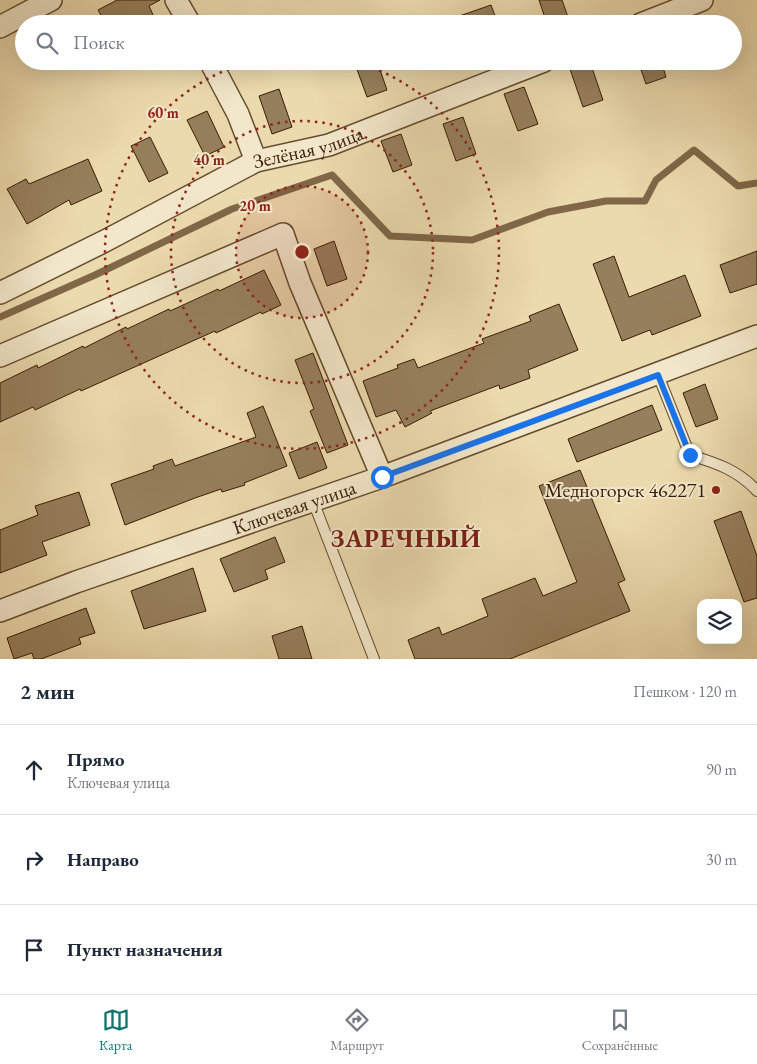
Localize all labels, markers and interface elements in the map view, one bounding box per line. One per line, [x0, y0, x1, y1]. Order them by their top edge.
search box [15, 15, 742, 70]
icon: search [33, 29, 61, 57]
text: Поиск [73, 30, 125, 55]
text: 60 m [147, 103, 179, 122]
street label: Зелёная улица [250, 120, 367, 174]
text: 40 m [193, 150, 225, 169]
text: 20 m [239, 196, 271, 215]
centre of rings [293, 243, 311, 261]
route end [679, 444, 702, 467]
route start [371, 466, 394, 489]
street label: Ключевая улица [229, 474, 359, 540]
place label: Медногорск 462271 [545, 477, 706, 503]
marker: Медногорск 462271 [710, 484, 722, 496]
district label: ЗАРЕЧНЫЙ [331, 522, 481, 554]
map controls [697, 599, 742, 644]
button: layers [697, 599, 742, 644]
text: 2 мин [20, 678, 75, 705]
text: Пешком · 120 m [633, 681, 737, 702]
text: Прямо [67, 747, 125, 772]
icon: ahead [20, 756, 48, 784]
text: 90 m [706, 759, 737, 780]
text: Ключевая улица [67, 772, 170, 793]
icon: right [20, 846, 48, 874]
text: Направо [67, 847, 139, 872]
text: 30 m [706, 849, 737, 870]
icon: arrive [20, 936, 48, 964]
text: Пункт назначения [67, 937, 223, 962]
tab: Карта [99, 1006, 132, 1054]
tab: Маршрут [330, 1006, 384, 1054]
tab: Сохранённые [582, 1006, 658, 1054]

